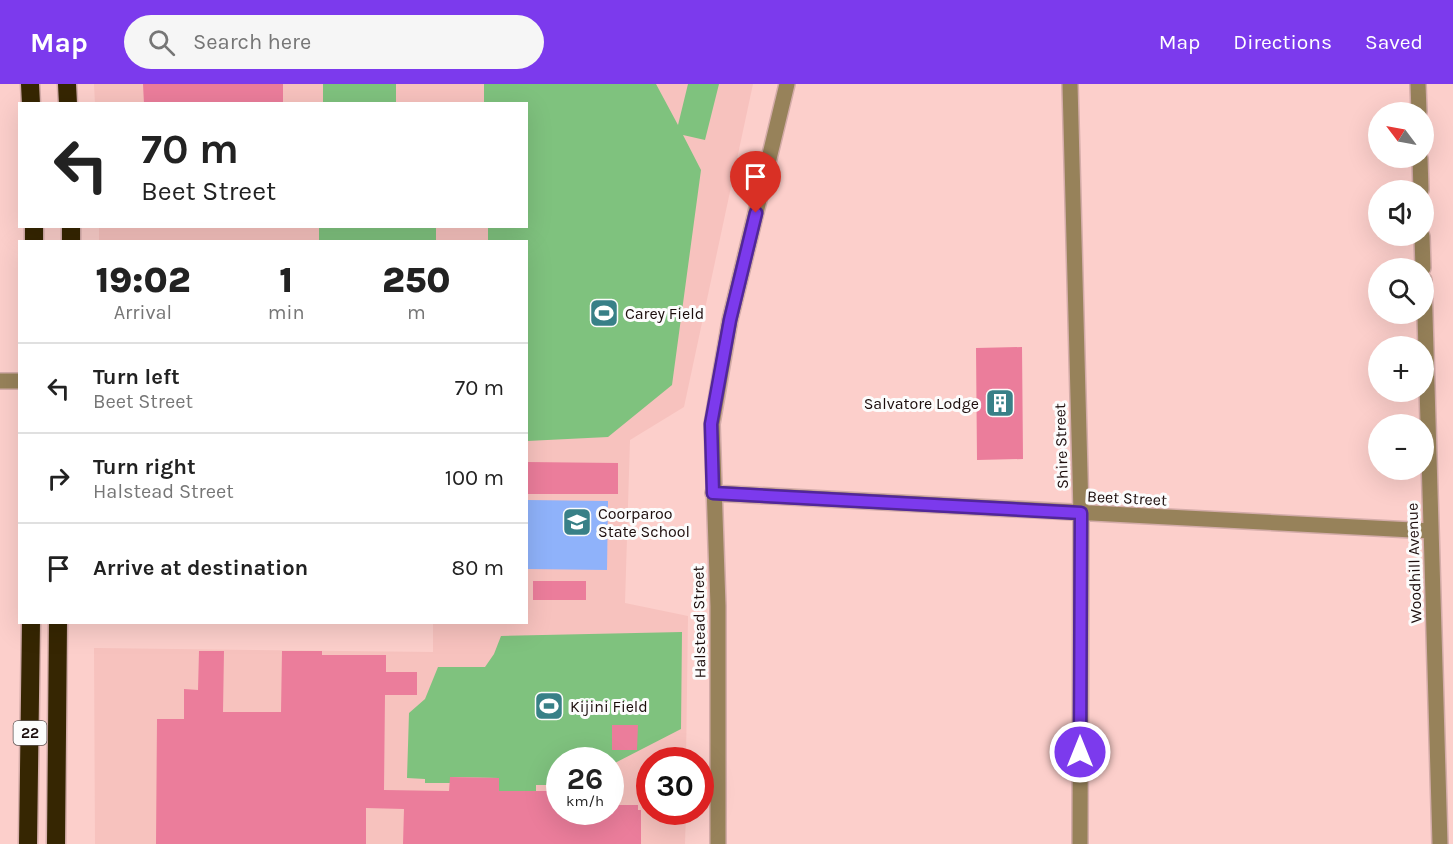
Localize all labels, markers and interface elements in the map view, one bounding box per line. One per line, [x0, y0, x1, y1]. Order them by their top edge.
search box [124, 15, 544, 69]
text: Map [30, 26, 88, 59]
icon: search [145, 26, 178, 59]
text: Search here [193, 29, 311, 55]
text: Map [1159, 30, 1200, 54]
text: Directions [1233, 30, 1332, 54]
text: Saved [1365, 30, 1423, 54]
north arrow [1368, 102, 1434, 168]
map controls [1368, 102, 1434, 480]
text: 70 m [141, 124, 239, 174]
icon: left [42, 126, 120, 204]
pin [730, 151, 781, 213]
icon: arrive [739, 160, 772, 193]
text: Beet Street [141, 175, 276, 207]
button: sound [1368, 180, 1434, 246]
button: search [1368, 258, 1434, 324]
text: 19:02 [95, 259, 190, 301]
text: 1 [279, 259, 293, 301]
text: 250 [382, 259, 451, 301]
sports icon: Carey Field [588, 297, 620, 329]
text: Arrival [114, 301, 172, 324]
text: min [268, 301, 305, 324]
text: m [407, 301, 426, 324]
place label: Carey Field [625, 304, 704, 323]
button: + [1368, 336, 1434, 402]
text: Turn left [93, 364, 180, 390]
icon: left [42, 372, 75, 405]
text: 70 m [455, 375, 504, 401]
building icon: Salvatore Lodge [984, 387, 1016, 419]
text: Beet Street [93, 390, 193, 413]
place label: Salvatore Lodge [864, 394, 979, 413]
street label: Shire Street [1050, 403, 1072, 489]
button: − [1368, 414, 1434, 480]
text: Turn right [93, 454, 196, 480]
icon: right [42, 462, 75, 495]
text: 100 m [445, 465, 504, 491]
text: Halstead Street [93, 480, 234, 503]
street label: Beet Street [1086, 486, 1168, 510]
street label: Woodhill Avenue [1402, 502, 1426, 624]
place label: Coorparoo State School [598, 504, 690, 541]
school or university icon: Coorparoo State School [561, 506, 593, 538]
icon: arrive [42, 552, 75, 585]
text: Arrive at destination [93, 555, 308, 581]
text: 80 m [452, 555, 504, 581]
street label: Halstead Street [689, 566, 709, 678]
sports icon: Kijini Field [533, 690, 565, 722]
place label: Kijini Field [570, 697, 648, 716]
position arrow [1048, 720, 1112, 784]
road number: 22 [14, 721, 46, 745]
speed limit sign: 30 [636, 747, 714, 825]
text: 26 [567, 761, 603, 797]
text: km/h [566, 792, 604, 810]

